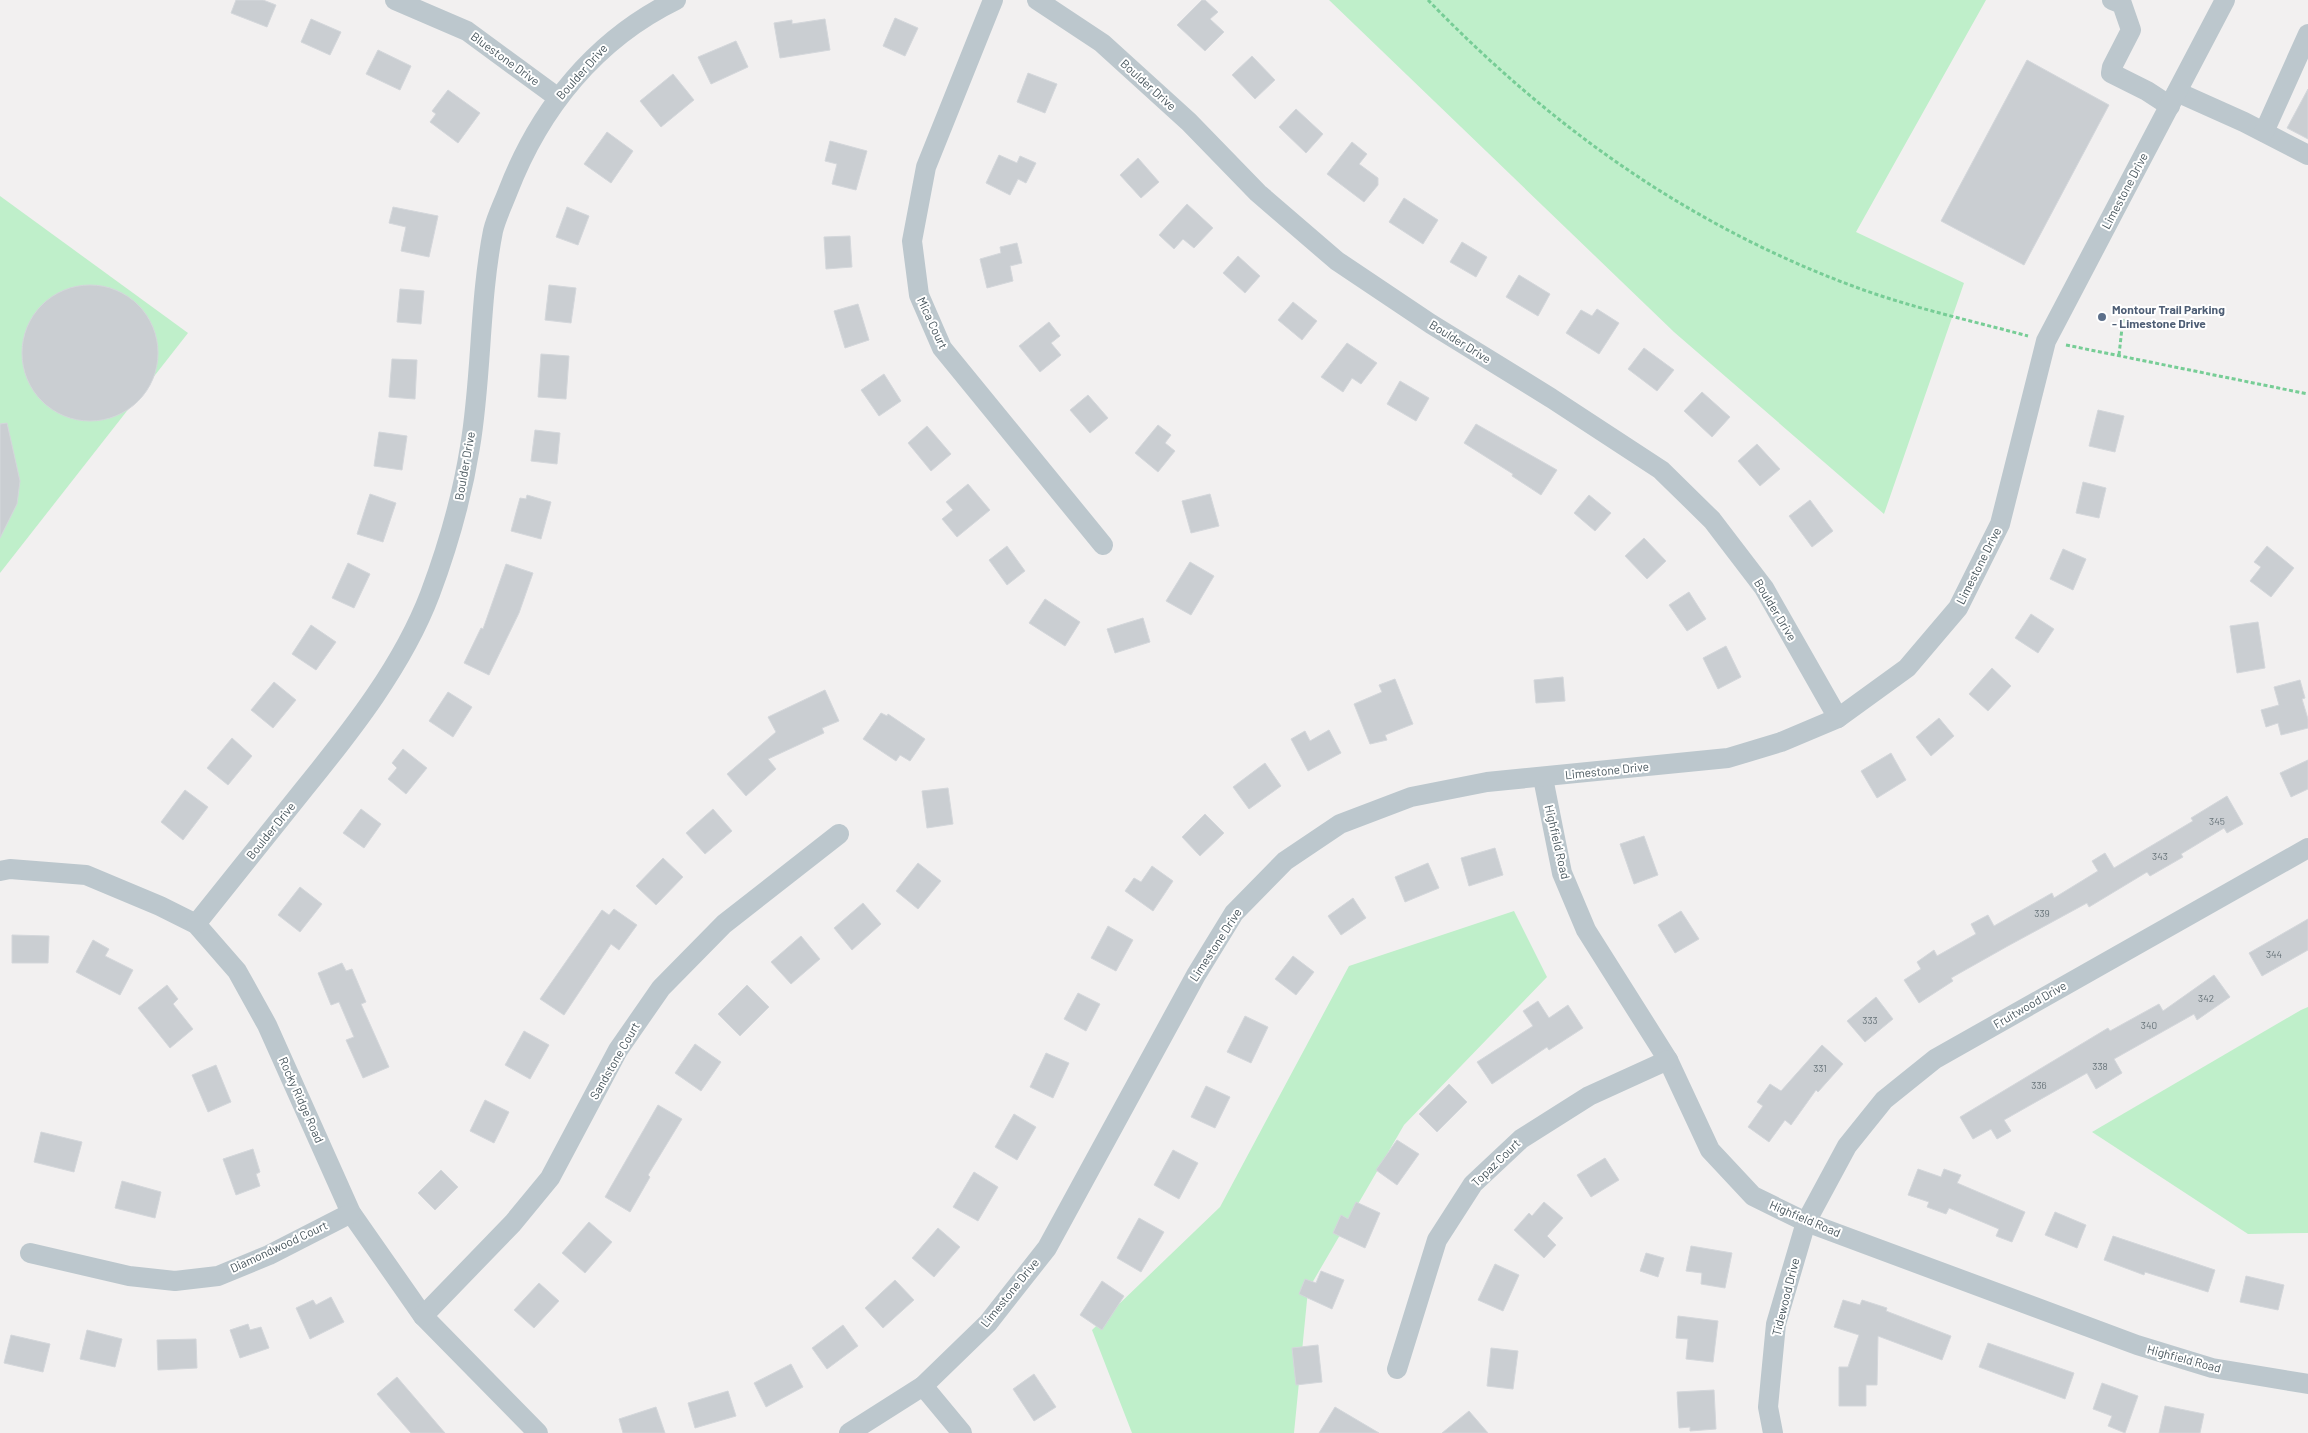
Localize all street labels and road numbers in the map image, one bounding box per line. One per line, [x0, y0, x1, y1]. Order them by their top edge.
street label: Bluestone Drive [469, 29, 543, 88]
street label: Boulder Drive [553, 41, 610, 102]
street label: Boulder Drive [1118, 56, 1179, 113]
street label: Limestone Drive [2098, 150, 2150, 231]
street label: Mica Court [915, 294, 951, 351]
street label: Boulder Drive [1427, 317, 1494, 366]
street label: Boulder Drive [451, 430, 477, 501]
street label: Limestone Drive [1953, 525, 2004, 606]
street label: Boulder Drive [1752, 576, 1800, 643]
street label: Limestone Drive [1564, 759, 1650, 781]
street label: Boulder Drive [243, 799, 298, 862]
street label: Highfield Road [1543, 803, 1573, 880]
street label: Limestone Drive [1186, 905, 1244, 984]
street label: Fruitwood Drive [1990, 978, 2069, 1031]
street label: Sandstone Court [586, 1019, 642, 1102]
street label: Rocky Ridge Road [277, 1054, 327, 1145]
street label: Topaz Court [1468, 1136, 1523, 1189]
street label: Highfield Road [1768, 1197, 1843, 1239]
street label: Diamondwood Court [228, 1217, 329, 1275]
street label: Limestone Drive [977, 1255, 1041, 1330]
street label: Tidewood Drive [1769, 1256, 1801, 1337]
street label: Highfield Road [2146, 1341, 2223, 1375]

